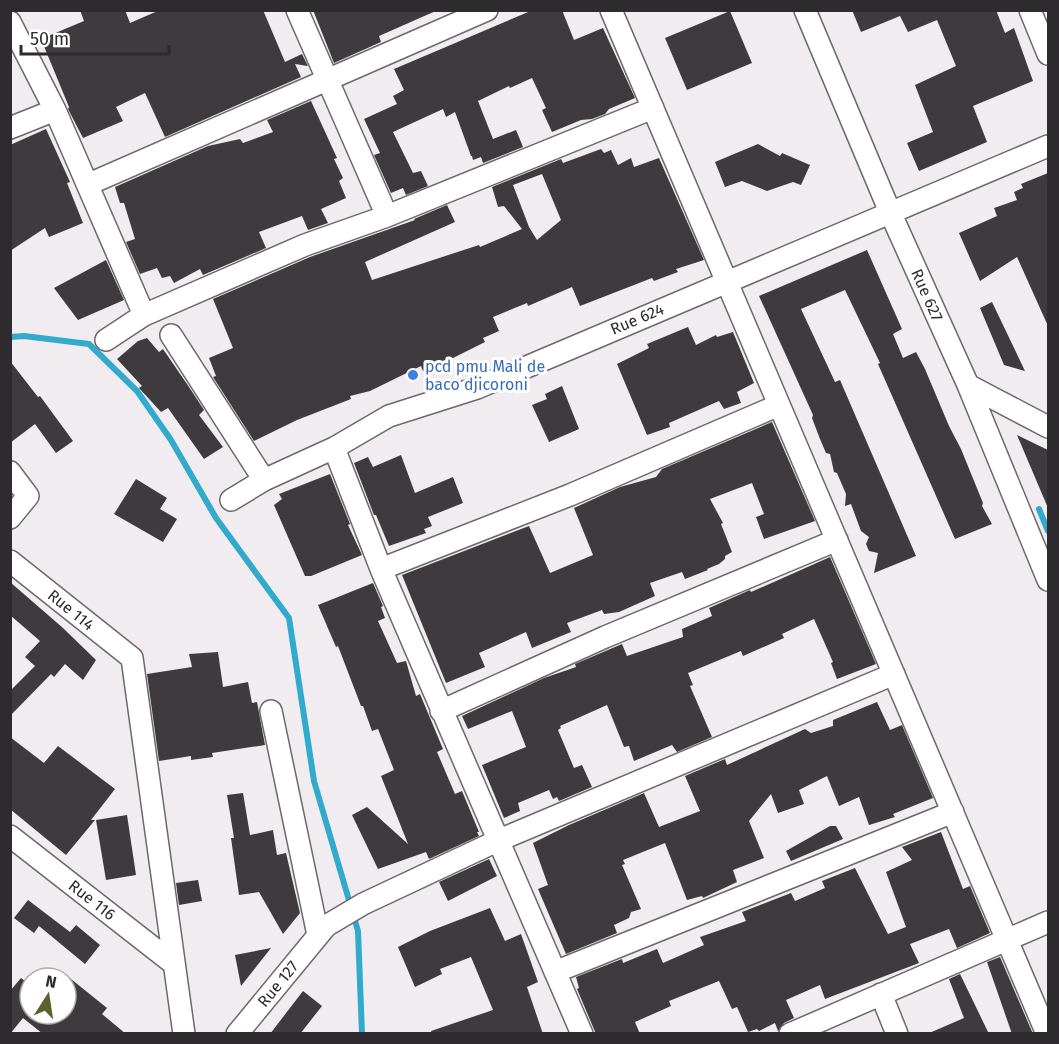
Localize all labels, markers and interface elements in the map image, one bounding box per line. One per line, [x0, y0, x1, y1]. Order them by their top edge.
scale bar [21, 18, 170, 56]
text: 50 m [30, 28, 69, 50]
street label: Rue 627 [907, 266, 947, 324]
street label: Rue 624 [607, 299, 667, 339]
place label: pcd pmu Mali de baco djicoroni [425, 357, 545, 394]
marker: pcd pmu Mali de baco djicoroni [406, 368, 420, 382]
street label: Rue 114 [44, 586, 98, 635]
street label: Rue 116 [65, 876, 119, 924]
street label: Rue 127 [254, 957, 302, 1011]
north arrow [18, 966, 78, 1026]
text: N [44, 971, 58, 992]

